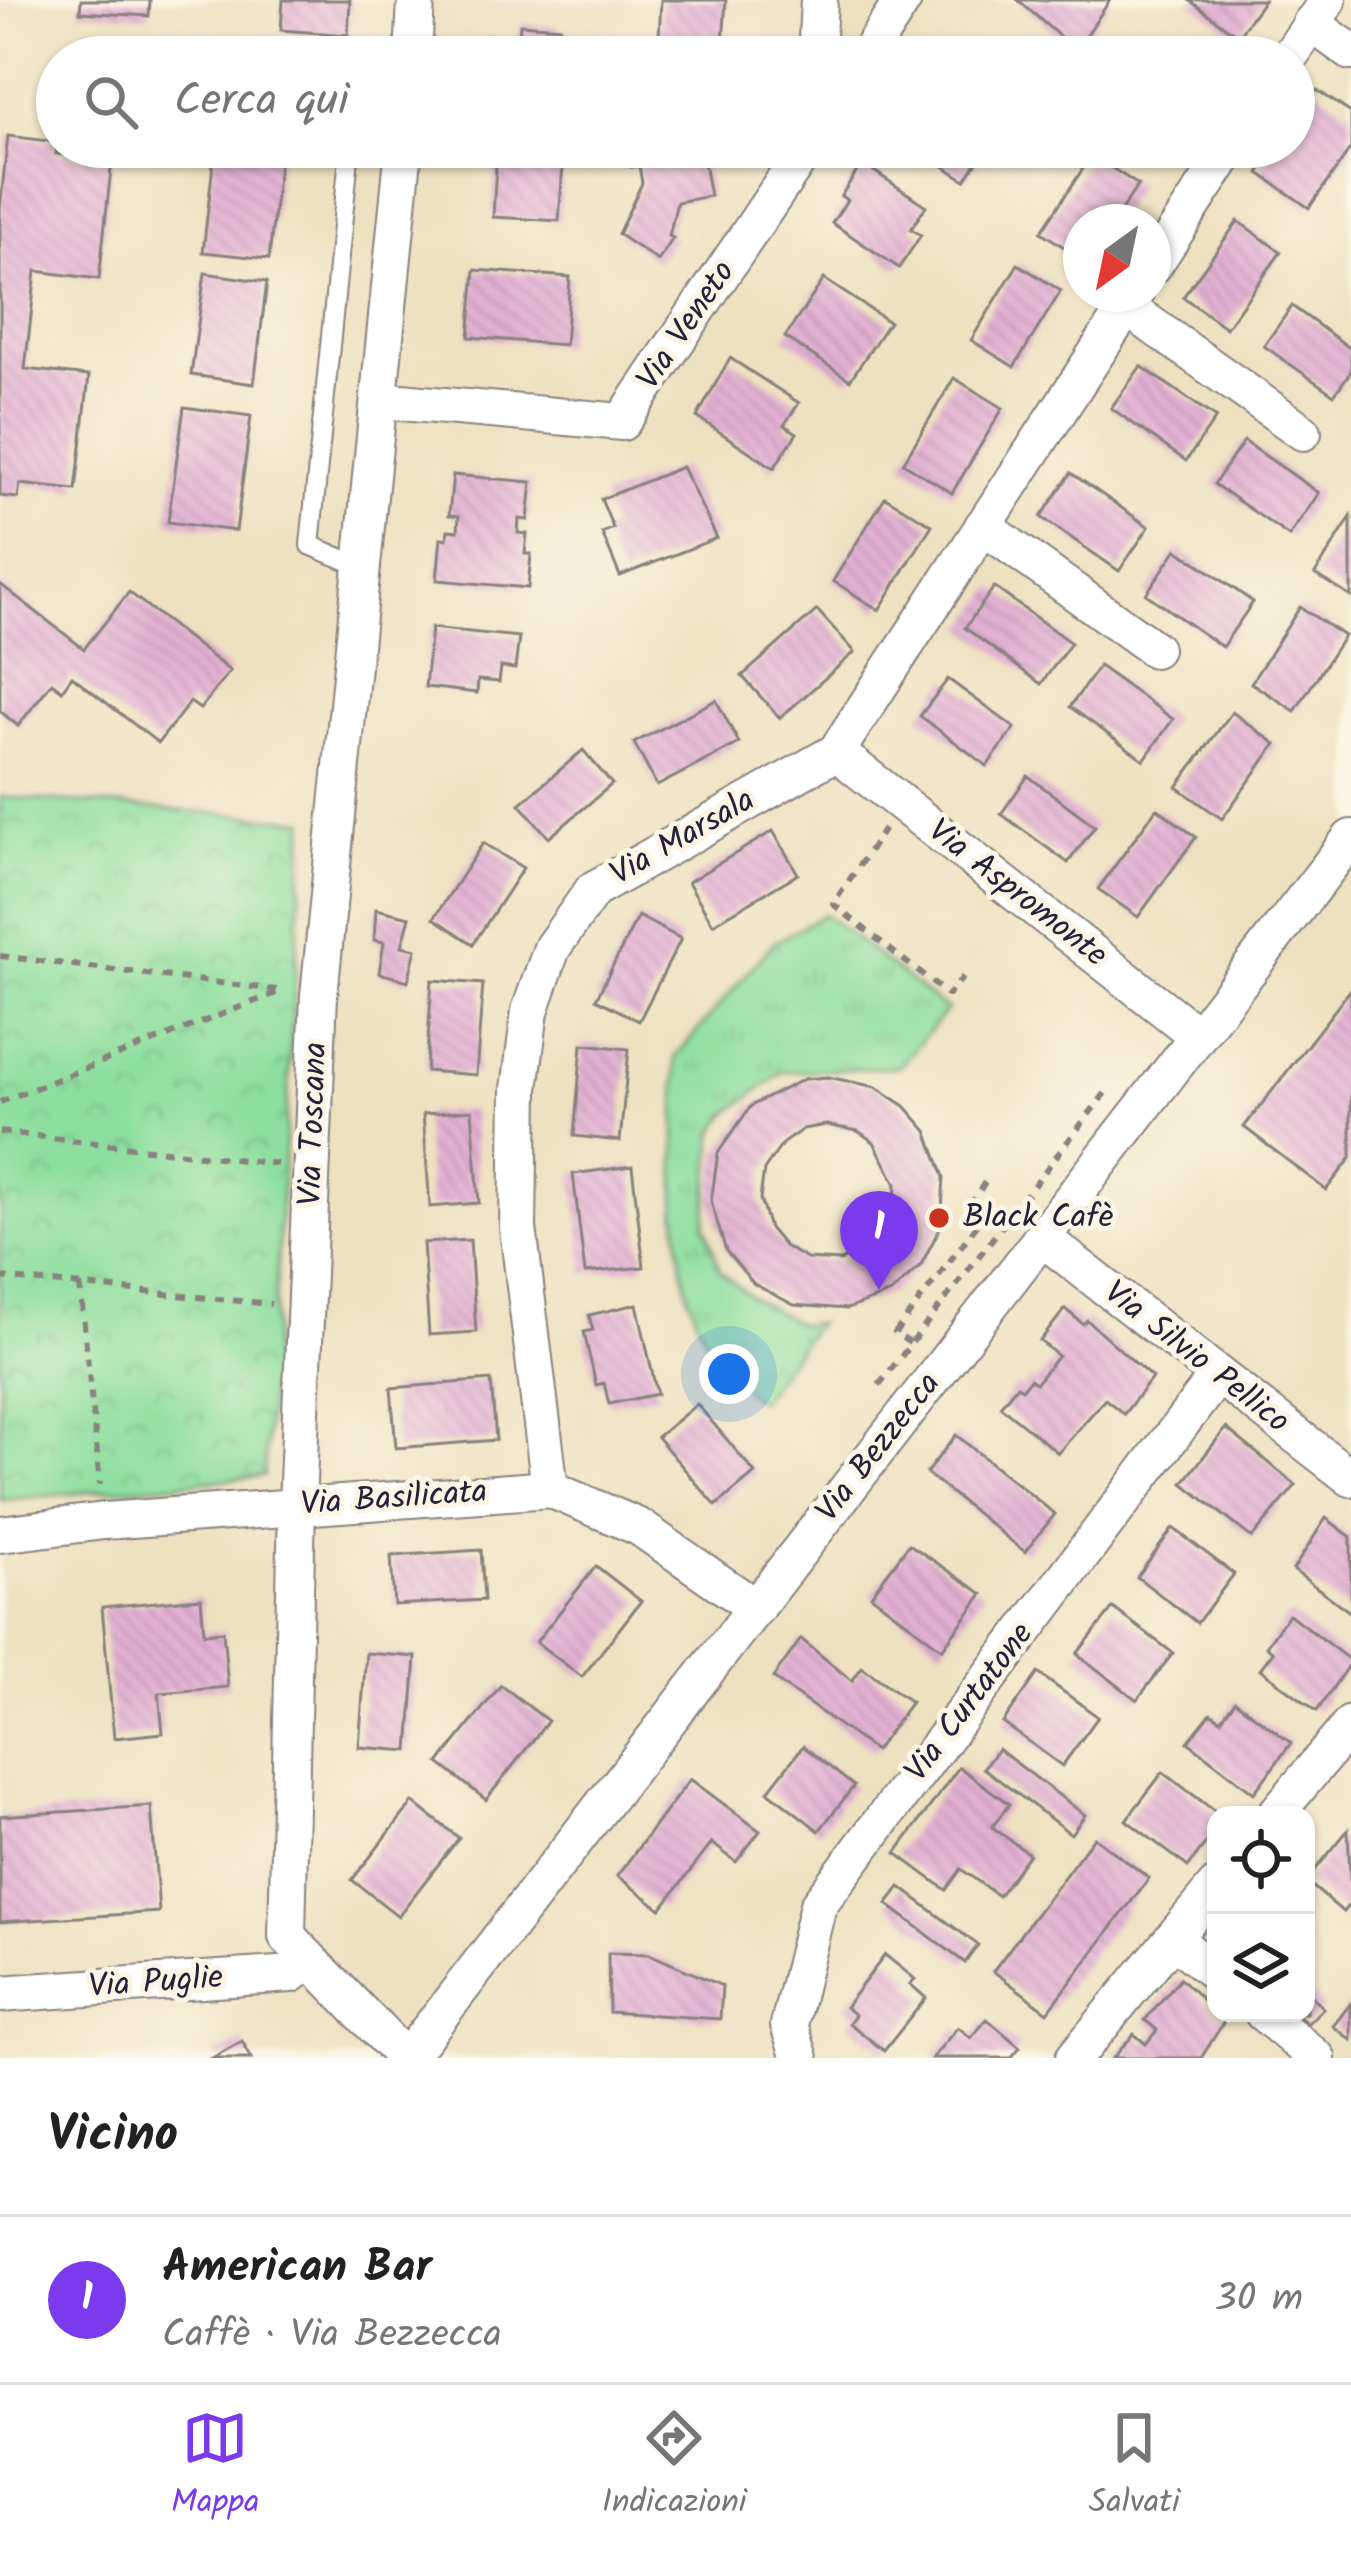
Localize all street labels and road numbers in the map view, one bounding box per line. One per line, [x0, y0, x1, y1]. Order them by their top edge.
street label: Via Veneto [624, 250, 750, 402]
street label: Via Marsala [601, 775, 765, 901]
street label: Via Aspromonte [915, 807, 1119, 982]
street label: Via Toscana [285, 1041, 343, 1207]
street label: Via Silvio Pellico [1091, 1268, 1301, 1448]
street label: Via Bezzecca [803, 1361, 955, 1535]
street label: Via Basilicata [299, 1466, 489, 1532]
street label: Via Curtatone [892, 1611, 1048, 1794]
street label: Via Puglie [87, 1952, 225, 2014]

